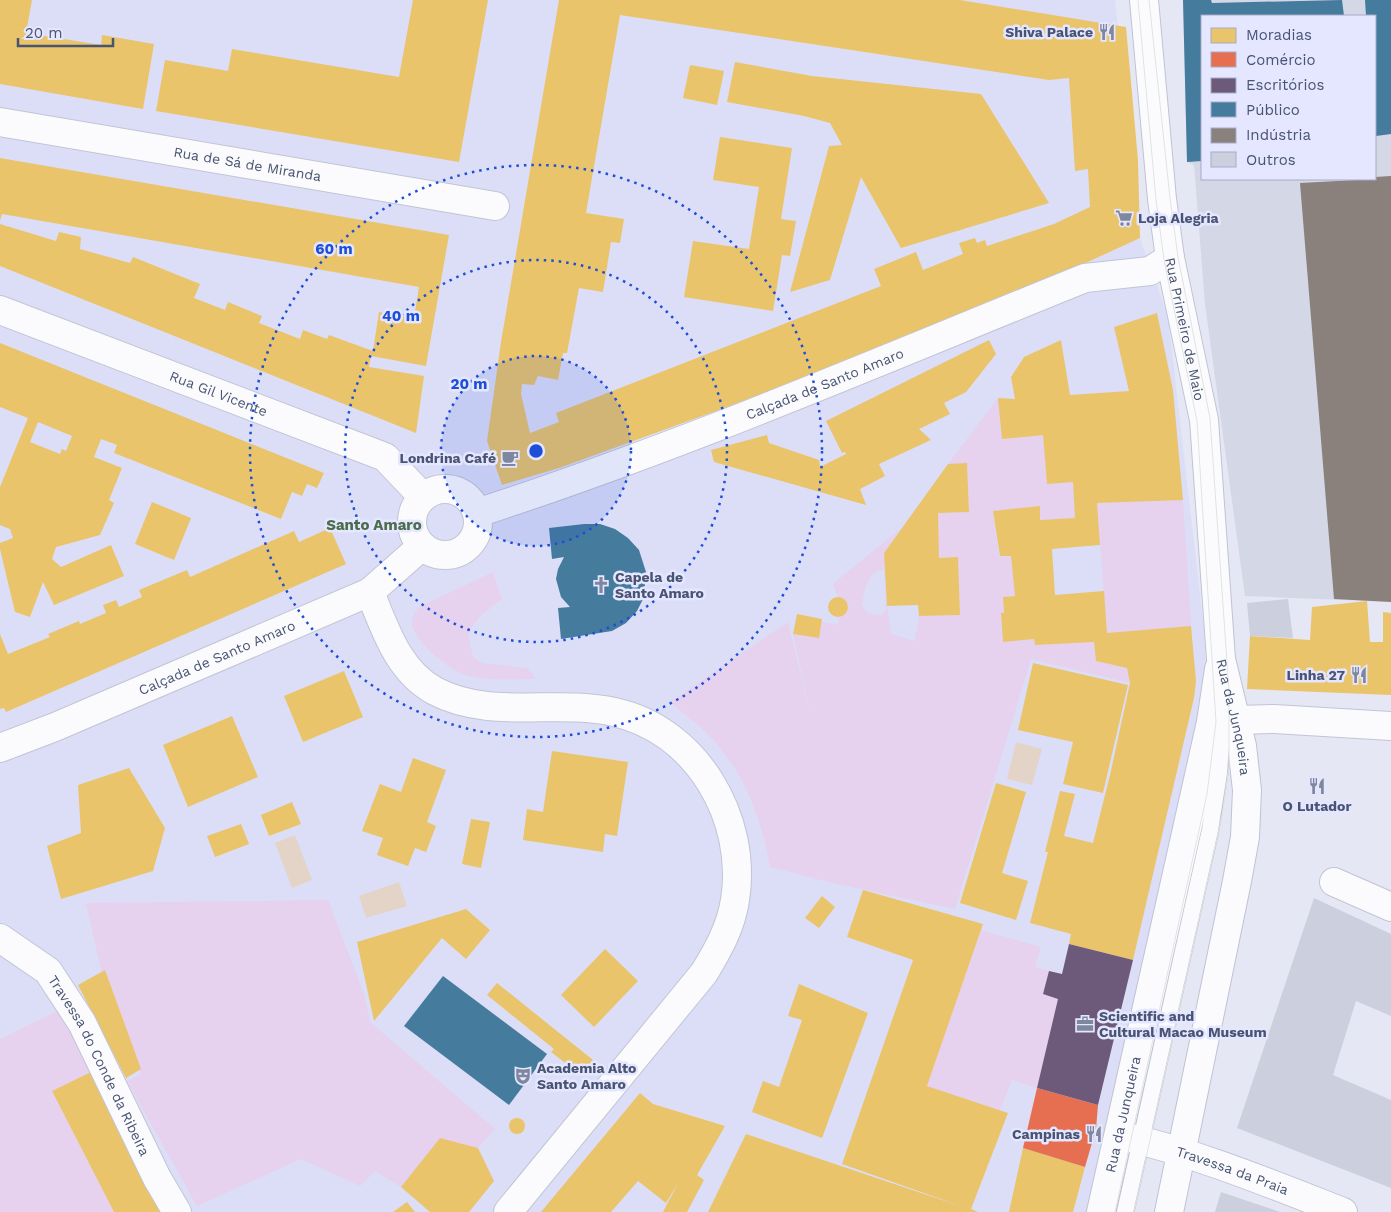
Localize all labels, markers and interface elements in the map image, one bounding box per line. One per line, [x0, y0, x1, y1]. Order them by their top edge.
scale bar [18, 15, 112, 47]
legend [1201, 15, 1376, 180]
restaurant icon: Shiva Palace [1097, 22, 1117, 42]
text: 20 m [25, 24, 63, 42]
place label: Shiva Palace [1005, 24, 1093, 40]
text: Moradias [1246, 26, 1312, 44]
text: Comércio [1246, 51, 1316, 69]
text: Escritórios [1246, 76, 1324, 94]
text: Público [1246, 101, 1300, 119]
text: Indústria [1246, 126, 1312, 144]
street label: Rua de Sá de Miranda [173, 144, 322, 184]
text: Outros [1246, 151, 1296, 169]
supermarket icon: Loja Alegria [1114, 208, 1134, 228]
place label: Loja Alegria [1138, 210, 1220, 226]
text: 60 m [315, 240, 353, 258]
street label: Rua Primeiro de Maio [1162, 256, 1208, 402]
text: 40 m [382, 307, 420, 325]
street label: Calçada de Santo Amaro [744, 345, 906, 423]
street label: Rua Gil Vicente [167, 368, 270, 419]
text: 20 m [450, 375, 488, 393]
centre of rings [527, 442, 545, 460]
cafe icon: Londrina Café [500, 448, 520, 468]
place label: Londrina Café [400, 450, 496, 466]
district label: Santo Amaro [326, 516, 422, 534]
place label: Capela de Santo Amaro [615, 569, 704, 601]
church icon: Capela de Santo Amaro [591, 575, 611, 595]
street label: Calçada de Santo Amaro [136, 617, 298, 698]
street label: Rua da Junqueira [1213, 657, 1253, 776]
restaurant icon: Linha 27 [1349, 665, 1369, 685]
place label: Linha 27 [1287, 667, 1345, 683]
restaurant icon: O Lutador [1307, 776, 1327, 796]
place label: O Lutador [1283, 798, 1351, 814]
street label: Travessa do Conde da Ribeira [45, 972, 153, 1158]
place label: Scientific and Cultural Macao Museum [1099, 1008, 1267, 1040]
office icon: Scientific and Cultural Macao Museum [1075, 1014, 1095, 1034]
street label: Rua da Junqueira [1102, 1055, 1144, 1174]
place label: Academia Alto Santo Amaro [537, 1060, 636, 1092]
theatre icon: Academia Alto Santo Amaro [513, 1066, 533, 1086]
restaurant icon: Campinas [1084, 1124, 1104, 1144]
place label: Campinas [1012, 1126, 1081, 1142]
street label: Travessa da Praia [1174, 1143, 1291, 1198]

